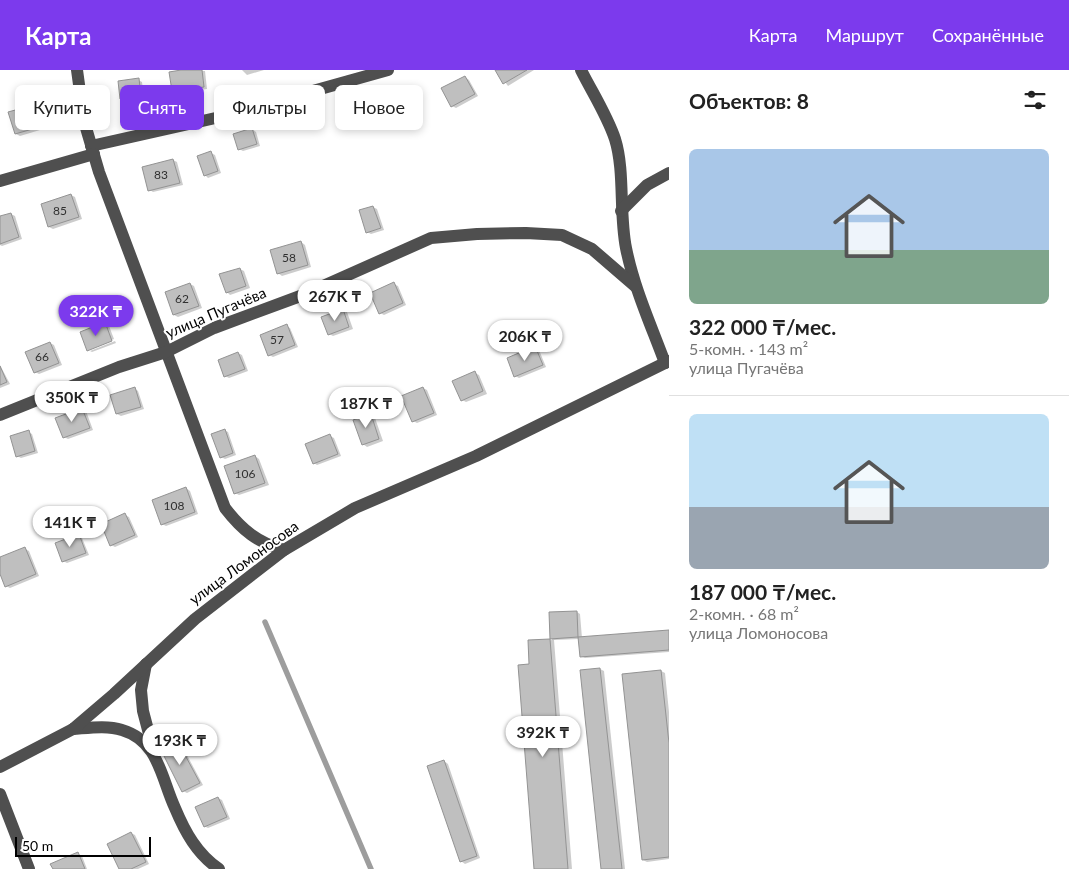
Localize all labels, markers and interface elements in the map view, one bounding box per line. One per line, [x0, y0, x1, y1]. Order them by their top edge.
text: Карта [25, 21, 92, 50]
text: Карта [749, 24, 797, 46]
text: Маршрут [825, 24, 904, 46]
text: Сохранённые [932, 24, 1044, 46]
chip: Купить [15, 85, 110, 130]
chip: Снять [120, 85, 204, 130]
chip: Фильтры [214, 85, 325, 130]
chip: Новое [335, 85, 423, 130]
icon: filters [1021, 86, 1049, 114]
text: Объектов: 8 [689, 88, 809, 113]
house number: 83 [154, 167, 168, 182]
icon: home [824, 181, 914, 271]
house number: 85 [53, 203, 67, 218]
house number: 58 [282, 250, 296, 265]
pin: 267K ₸ [294, 280, 376, 322]
street label: улица Пугачёва [163, 283, 269, 341]
text: 267K ₸ [309, 286, 361, 305]
house number: 62 [175, 291, 189, 306]
pin: 322K ₸ [55, 294, 137, 337]
text: 322K ₸ [70, 301, 122, 320]
text: 322 000 ₸/мес. [689, 314, 836, 339]
pin: 206K ₸ [484, 320, 566, 362]
text: 206K ₸ [499, 326, 551, 345]
house number: 57 [270, 332, 284, 347]
text: 5-комн. · 143 m² [689, 339, 808, 358]
house number: 66 [35, 349, 49, 364]
text: улица Пугачёва [689, 358, 804, 377]
pin: 350K ₸ [31, 380, 113, 423]
pin: 187K ₸ [325, 386, 407, 429]
text: 350K ₸ [46, 387, 98, 406]
text: 187K ₸ [340, 393, 392, 412]
icon: home [824, 447, 914, 537]
house number: 106 [235, 466, 255, 481]
house number: 108 [164, 498, 184, 513]
pin: 141K ₸ [29, 506, 111, 548]
text: 141K ₸ [44, 512, 96, 531]
street label: улица Ломоносова [185, 517, 301, 608]
text: 187 000 ₸/мес. [689, 579, 836, 604]
text: 2-комн. · 68 m² [689, 604, 799, 623]
text: улица Ломоносова [689, 623, 828, 642]
pin: 392K ₸ [502, 716, 584, 758]
text: 392K ₸ [517, 722, 569, 741]
pin: 193K ₸ [139, 724, 221, 766]
text: 193K ₸ [154, 730, 206, 749]
scale bar [15, 834, 151, 857]
text: 50 m [22, 837, 53, 854]

